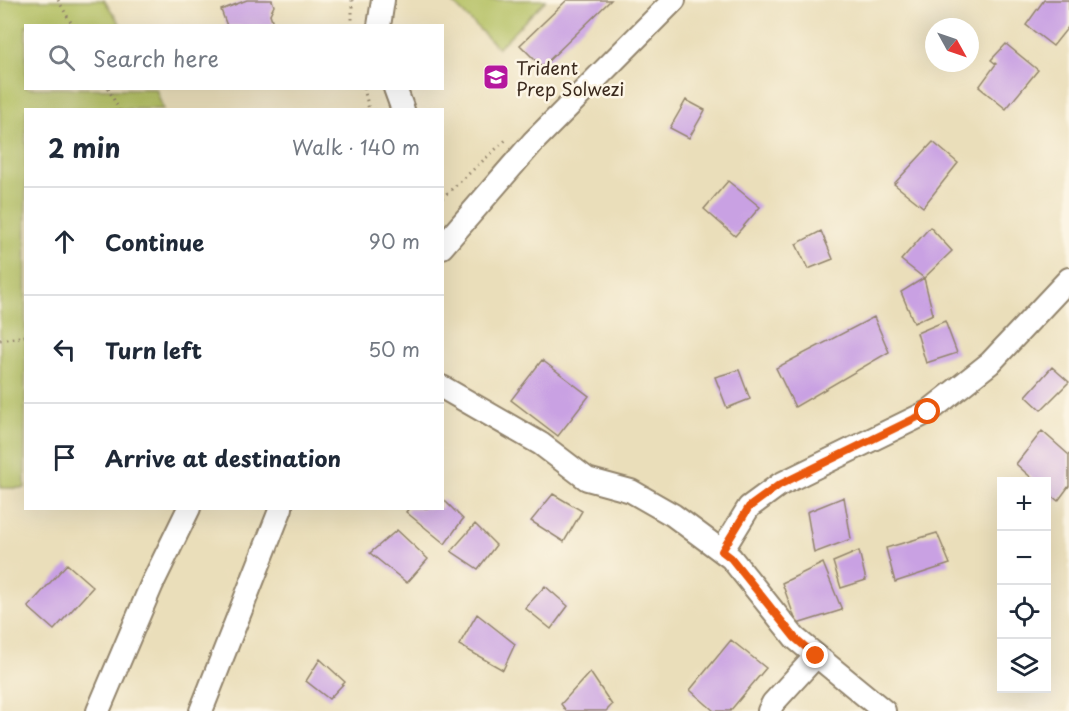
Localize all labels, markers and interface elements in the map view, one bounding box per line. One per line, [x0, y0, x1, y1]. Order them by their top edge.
north arrow [925, 18, 979, 72]
search box [24, 24, 444, 90]
icon: search [45, 41, 78, 74]
text: Search here [93, 41, 219, 74]
place label: Trident Prep Solwezi [516, 54, 624, 102]
school or university icon: Trident Prep Solwezi [481, 62, 511, 92]
text: 2 min [48, 128, 121, 167]
text: Walk · 140 m [292, 132, 420, 162]
icon: ahead [48, 225, 81, 258]
text: Continue [105, 225, 204, 258]
text: 90 m [369, 226, 420, 256]
icon: left [48, 333, 81, 366]
text: Turn left [105, 333, 202, 366]
text: 50 m [368, 334, 420, 364]
route start [914, 398, 940, 424]
icon: arrive [48, 441, 81, 474]
text: Arrive at destination [105, 441, 341, 474]
map controls [997, 477, 1051, 693]
button: + [997, 477, 1051, 531]
button: − [997, 531, 1051, 585]
button: locate [997, 585, 1051, 639]
button: layers [997, 639, 1051, 693]
route end [802, 642, 828, 668]

